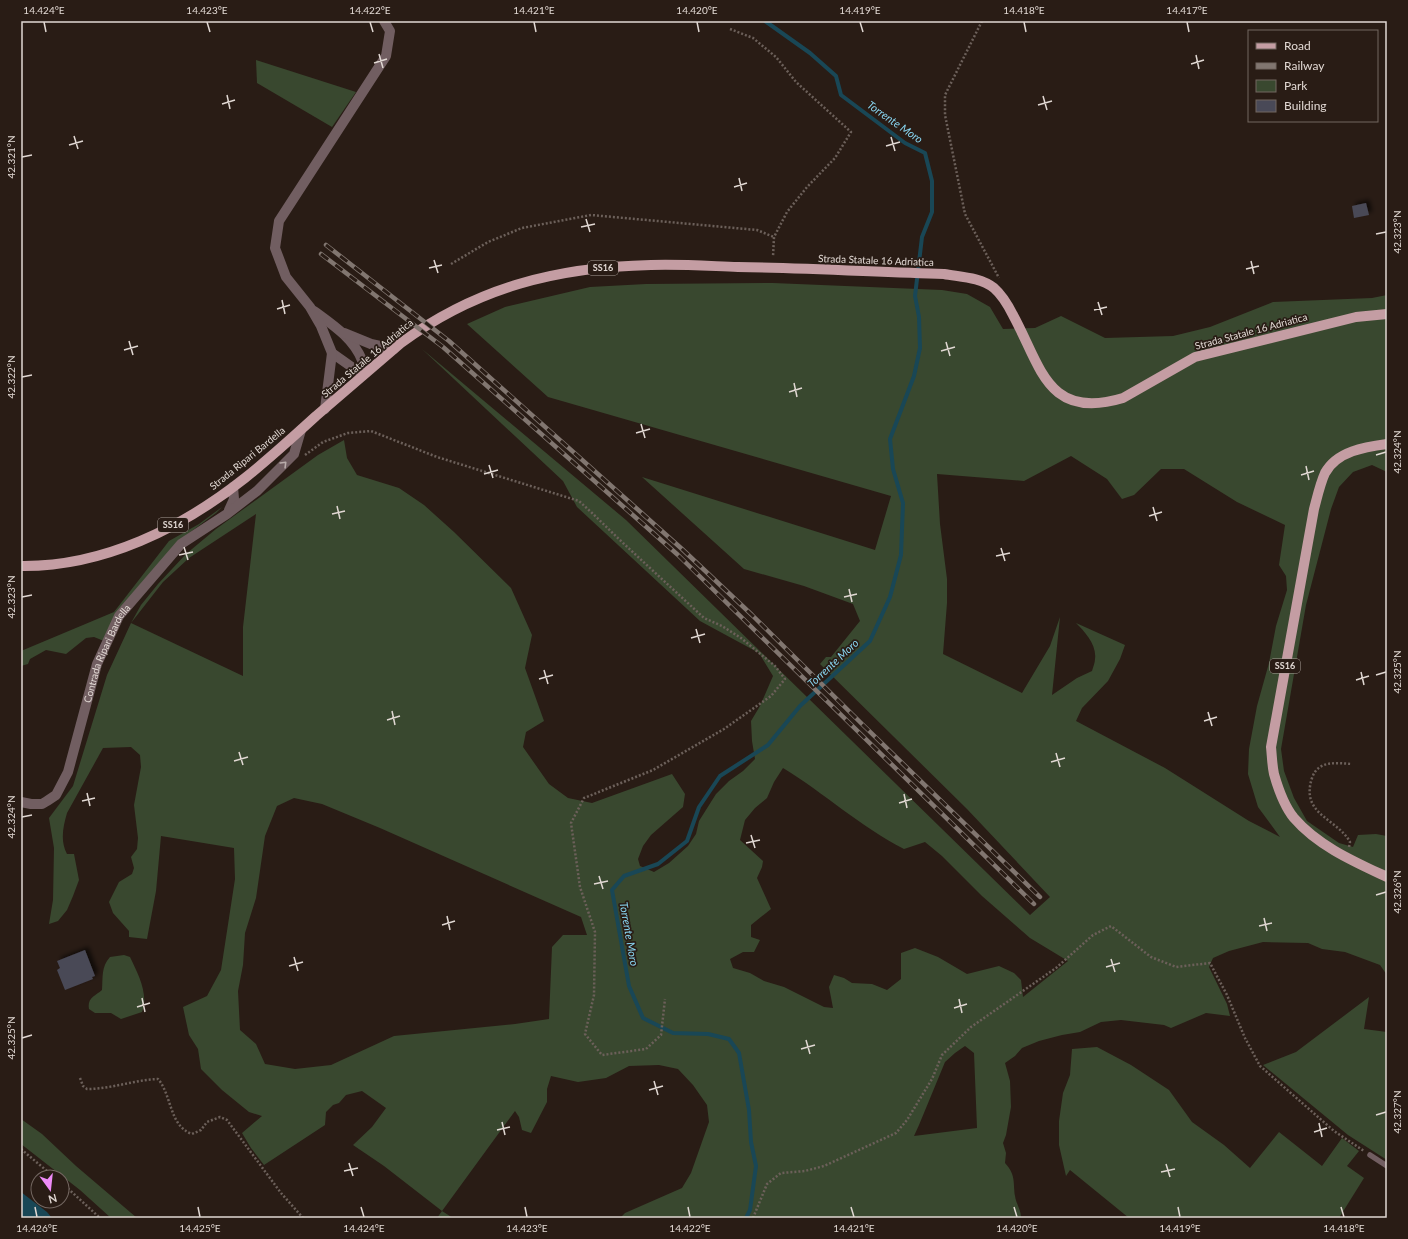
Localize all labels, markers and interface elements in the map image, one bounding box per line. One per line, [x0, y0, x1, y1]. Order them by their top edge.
text: 14.424°E [23, 4, 65, 16]
text: 14.423°E [186, 4, 228, 16]
text: 14.422°E [349, 4, 391, 16]
text: 14.421°E [513, 4, 555, 16]
text: 14.420°E [676, 4, 718, 16]
text: 14.419°E [839, 4, 881, 16]
text: 14.418°E [1003, 4, 1045, 16]
text: 14.417°E [1166, 4, 1208, 16]
legend [1248, 30, 1378, 122]
text: Road [1284, 38, 1311, 53]
text: Railway [1284, 58, 1325, 73]
text: Park [1284, 78, 1308, 93]
water label: Torrente Moro [865, 98, 926, 146]
text: Building [1284, 98, 1327, 113]
text: 42.321°N [5, 135, 17, 179]
text: 42.323°N [1391, 210, 1403, 254]
street label: Strada Statale 16 Adriatica [818, 252, 934, 268]
road number: SS16 [588, 261, 618, 275]
street label: Strada Statale 16 Adriatica [1194, 310, 1309, 352]
street label: Strada Statale 16 Adriatica [319, 316, 415, 400]
text: 42.322°N [5, 355, 17, 399]
street label: Strada Ripari Bardella [207, 424, 287, 492]
text: 42.324°N [1391, 430, 1403, 474]
one-way arrow [279, 461, 287, 469]
road number: SS16 [158, 518, 188, 532]
text: 42.323°N [5, 575, 17, 619]
street label: Contrada Ripari Bardella [81, 602, 133, 704]
water label: Torrente Moro [805, 636, 861, 689]
text: 42.325°N [1391, 650, 1403, 694]
road number: SS16 [1270, 659, 1300, 673]
text: 42.324°N [5, 795, 17, 839]
text: 42.326°N [1391, 870, 1403, 914]
water label: Torrente Moro [617, 901, 642, 967]
text: 42.325°N [5, 1016, 17, 1060]
text: 42.327°N [1391, 1090, 1403, 1134]
north arrow [30, 1169, 70, 1209]
text: N [47, 1192, 58, 1207]
text: 14.426°E [16, 1222, 58, 1234]
text: 14.425°E [179, 1222, 221, 1234]
text: 14.424°E [343, 1222, 385, 1234]
text: 14.423°E [506, 1222, 548, 1234]
text: 14.422°E [669, 1222, 711, 1234]
text: 14.421°E [833, 1222, 875, 1234]
text: 14.420°E [996, 1222, 1038, 1234]
text: 14.419°E [1159, 1222, 1201, 1234]
text: 14.418°E [1323, 1222, 1365, 1234]

